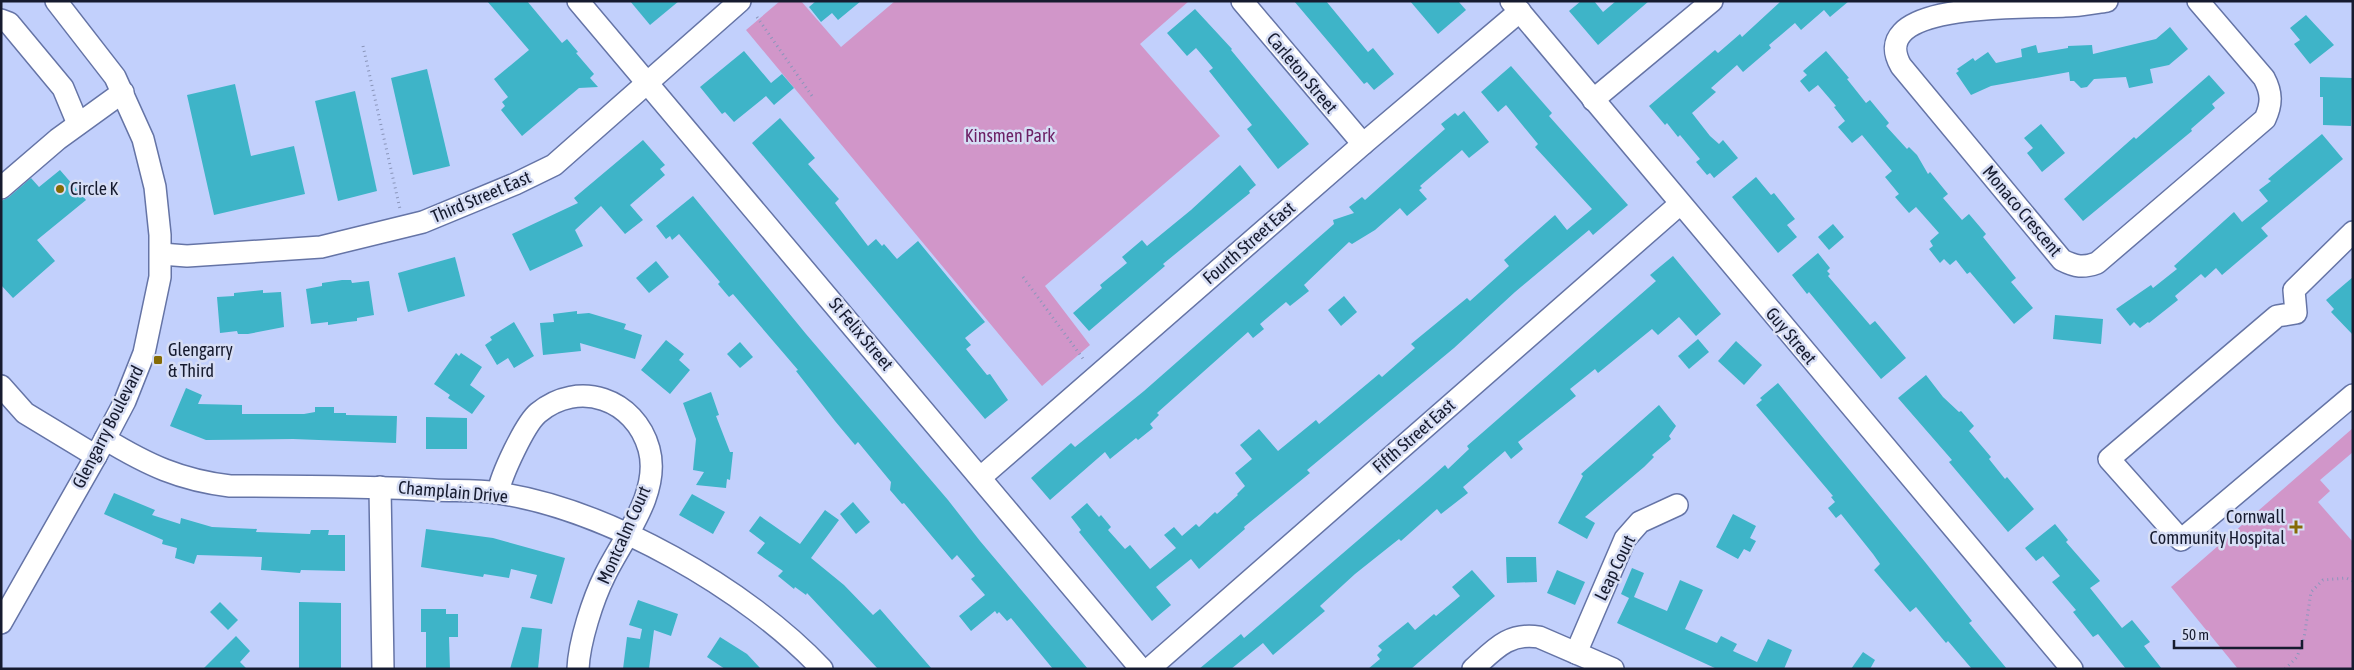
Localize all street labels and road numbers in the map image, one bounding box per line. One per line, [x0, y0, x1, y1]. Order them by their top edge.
street label: Carleton Street [1263, 28, 1342, 117]
street label: Monaco Crescent [1978, 161, 2066, 260]
street label: Third Street East [428, 166, 534, 227]
street label: Fourth Street East [1198, 197, 1299, 288]
street label: St Felix Street [825, 293, 898, 374]
street label: Guy Street [1762, 303, 1821, 368]
street label: Glengarry Boulevard [68, 362, 148, 492]
street label: Fifth Street East [1368, 394, 1459, 477]
street label: Champlain Drive [397, 476, 509, 507]
street label: Montcalm Court [593, 483, 655, 587]
street label: Leap Court [1590, 532, 1639, 604]

